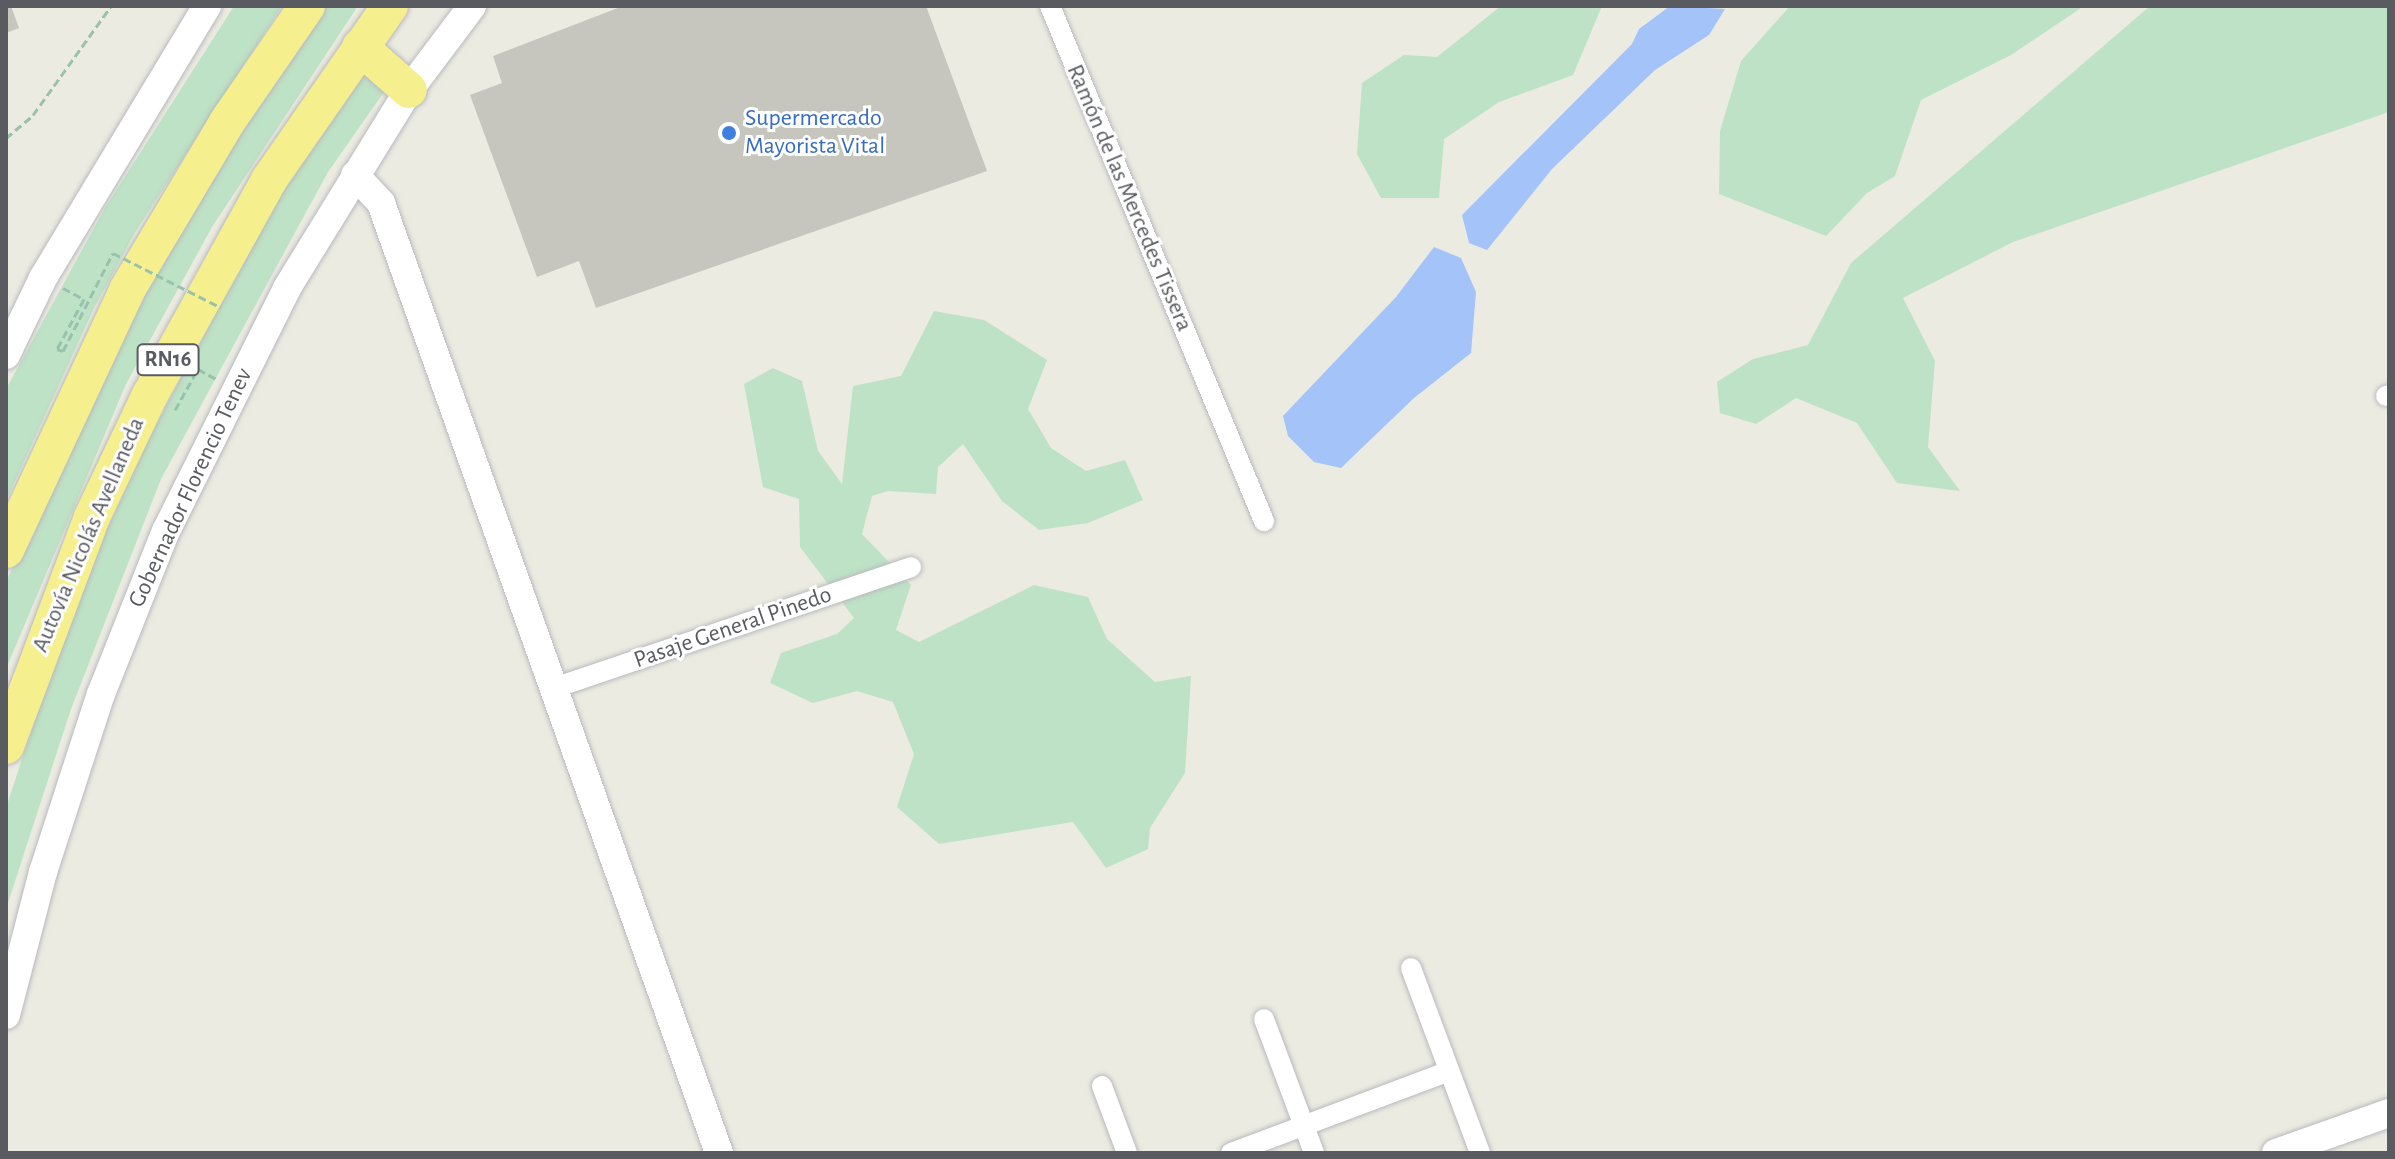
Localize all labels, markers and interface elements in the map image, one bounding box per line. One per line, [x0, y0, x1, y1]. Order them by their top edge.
street label: Ramón de las Mercedes Tissera [1060, 60, 1198, 336]
place label: Supermercado Mayorista Vital [745, 105, 885, 161]
marker: Supermercado Mayorista Vital [720, 124, 738, 142]
road number: RN16 [136, 342, 200, 378]
street label: Gobernador Florencio Tenev [123, 364, 259, 612]
street label: Autovía Nicolás Avellaneda [26, 413, 152, 657]
street label: Pasaje General Pinedo [630, 581, 836, 675]

